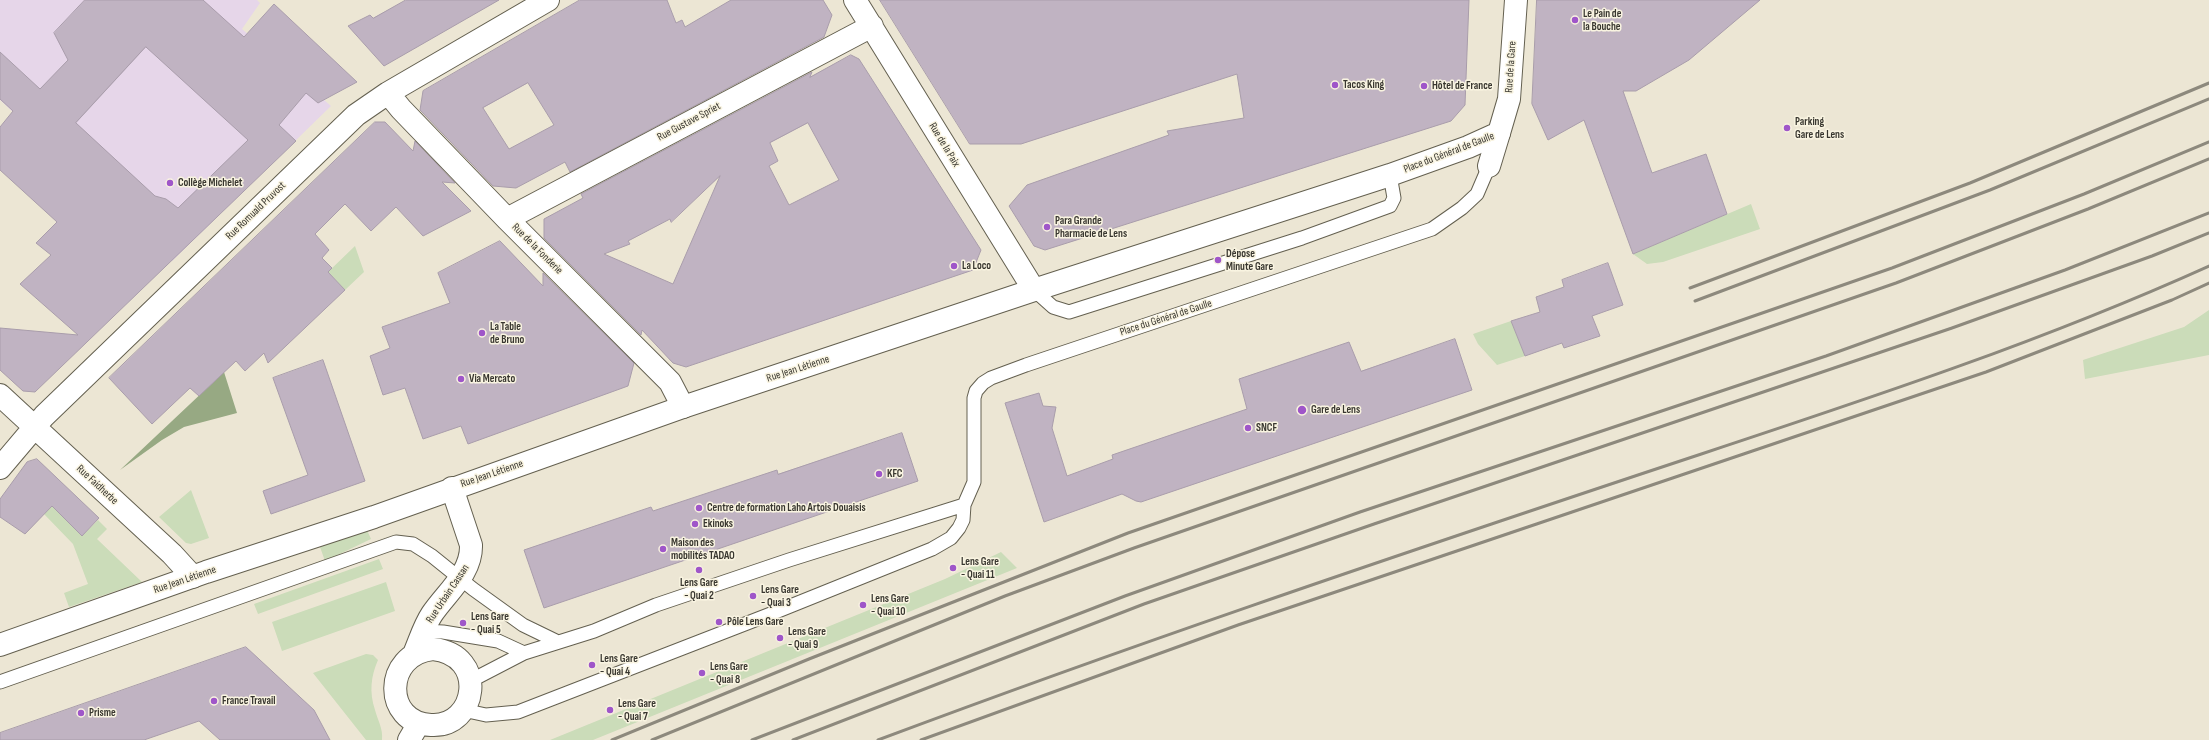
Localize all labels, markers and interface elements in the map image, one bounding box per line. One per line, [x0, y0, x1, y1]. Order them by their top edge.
place label: Le Pain de la Bouche [1583, 7, 1621, 33]
marker: Le Pain de la Bouche [1570, 15, 1580, 25]
street label: Rue de la Gare [1503, 41, 1519, 93]
place label: Tacos King [1343, 78, 1384, 92]
place label: Hôtel de France [1432, 79, 1493, 93]
marker: Tacos King [1330, 80, 1340, 90]
marker: Hôtel de France [1419, 81, 1429, 91]
street label: Rue Gustave Spriet [655, 100, 723, 144]
place label: Parking Gare de Lens [1795, 115, 1844, 141]
street label: Rue de la Paix [926, 120, 962, 170]
marker: Parking Gare de Lens [1782, 123, 1792, 133]
street label: Place du Général de Gaulle [1402, 130, 1496, 176]
place label: Collège Michelet [178, 176, 242, 190]
marker: Collège Michelet [165, 178, 175, 188]
street label: Rue Romuald Pruvost [223, 179, 289, 243]
place label: Para Grande Pharmacie de Lens [1055, 214, 1127, 240]
street label: Rue de la Fonderie [509, 221, 565, 277]
marker: Para Grande Pharmacie de Lens [1042, 222, 1052, 232]
place label: Dépose Minute Gare [1226, 247, 1273, 273]
marker: Dépose Minute Gare [1213, 255, 1223, 265]
place label: La Loco [962, 259, 991, 273]
marker: La Loco [949, 261, 959, 271]
street label: Place du Général de Gaulle [1118, 297, 1214, 339]
place label: La Table de Bruno [490, 320, 524, 346]
marker: La Table de Bruno [477, 328, 487, 338]
street label: Rue Jean Létienne [765, 353, 831, 385]
place label: Via Mercato [469, 372, 515, 386]
marker: Via Mercato [456, 374, 466, 384]
place label: Gare de Lens [1311, 403, 1360, 417]
marker: Gare de Lens [1296, 404, 1308, 416]
place label: SNCF [1256, 421, 1277, 435]
marker: SNCF [1243, 423, 1253, 433]
street label: Rue Jean Létienne [459, 457, 525, 491]
street label: Rue Faidherbe [73, 462, 121, 508]
place label: KFC [887, 467, 902, 481]
marker: KFC [874, 469, 884, 479]
place label: Centre de formation Laho Artois Douaisis [707, 501, 866, 515]
marker: Centre de formation Laho Artois Douaisis [694, 503, 704, 513]
place label: Ekinoks [703, 517, 733, 531]
marker: Ekinoks [690, 519, 700, 529]
place label: Maison des mobilités TADAO [671, 536, 735, 562]
marker: Maison des mobilités TADAO [658, 544, 668, 554]
place label: Lens Gare - Quai 11 [961, 555, 999, 581]
street label: Rue Urbain Cassan [424, 562, 472, 626]
street label: Rue Jean Létienne [152, 563, 218, 597]
marker: Lens Gare - Quai 11 [948, 563, 958, 573]
marker: Lens Gare - Quai 2 [694, 565, 704, 575]
place label: Lens Gare - Quai 2 [680, 576, 718, 602]
place label: Lens Gare - Quai 3 [761, 583, 799, 609]
marker: Lens Gare - Quai 3 [748, 591, 758, 601]
place label: Lens Gare - Quai 10 [871, 592, 909, 618]
marker: Lens Gare - Quai 10 [858, 600, 868, 610]
place label: Lens Gare - Quai 5 [471, 610, 509, 636]
place label: Pôle Lens Gare [727, 615, 783, 629]
marker: Pôle Lens Gare [714, 617, 724, 627]
marker: Lens Gare - Quai 5 [458, 618, 468, 628]
place label: Lens Gare - Quai 9 [788, 625, 826, 651]
marker: Lens Gare - Quai 9 [775, 633, 785, 643]
place label: Lens Gare - Quai 4 [600, 652, 638, 678]
marker: Lens Gare - Quai 4 [587, 660, 597, 670]
place label: Lens Gare - Quai 8 [710, 660, 748, 686]
marker: Lens Gare - Quai 8 [697, 668, 707, 678]
place label: France Travail [222, 694, 275, 708]
marker: France Travail [209, 696, 219, 706]
place label: Lens Gare - Quai 7 [618, 697, 656, 723]
marker: Lens Gare - Quai 7 [605, 705, 615, 715]
place label: Prisme [89, 706, 116, 720]
marker: Prisme [76, 708, 86, 718]

